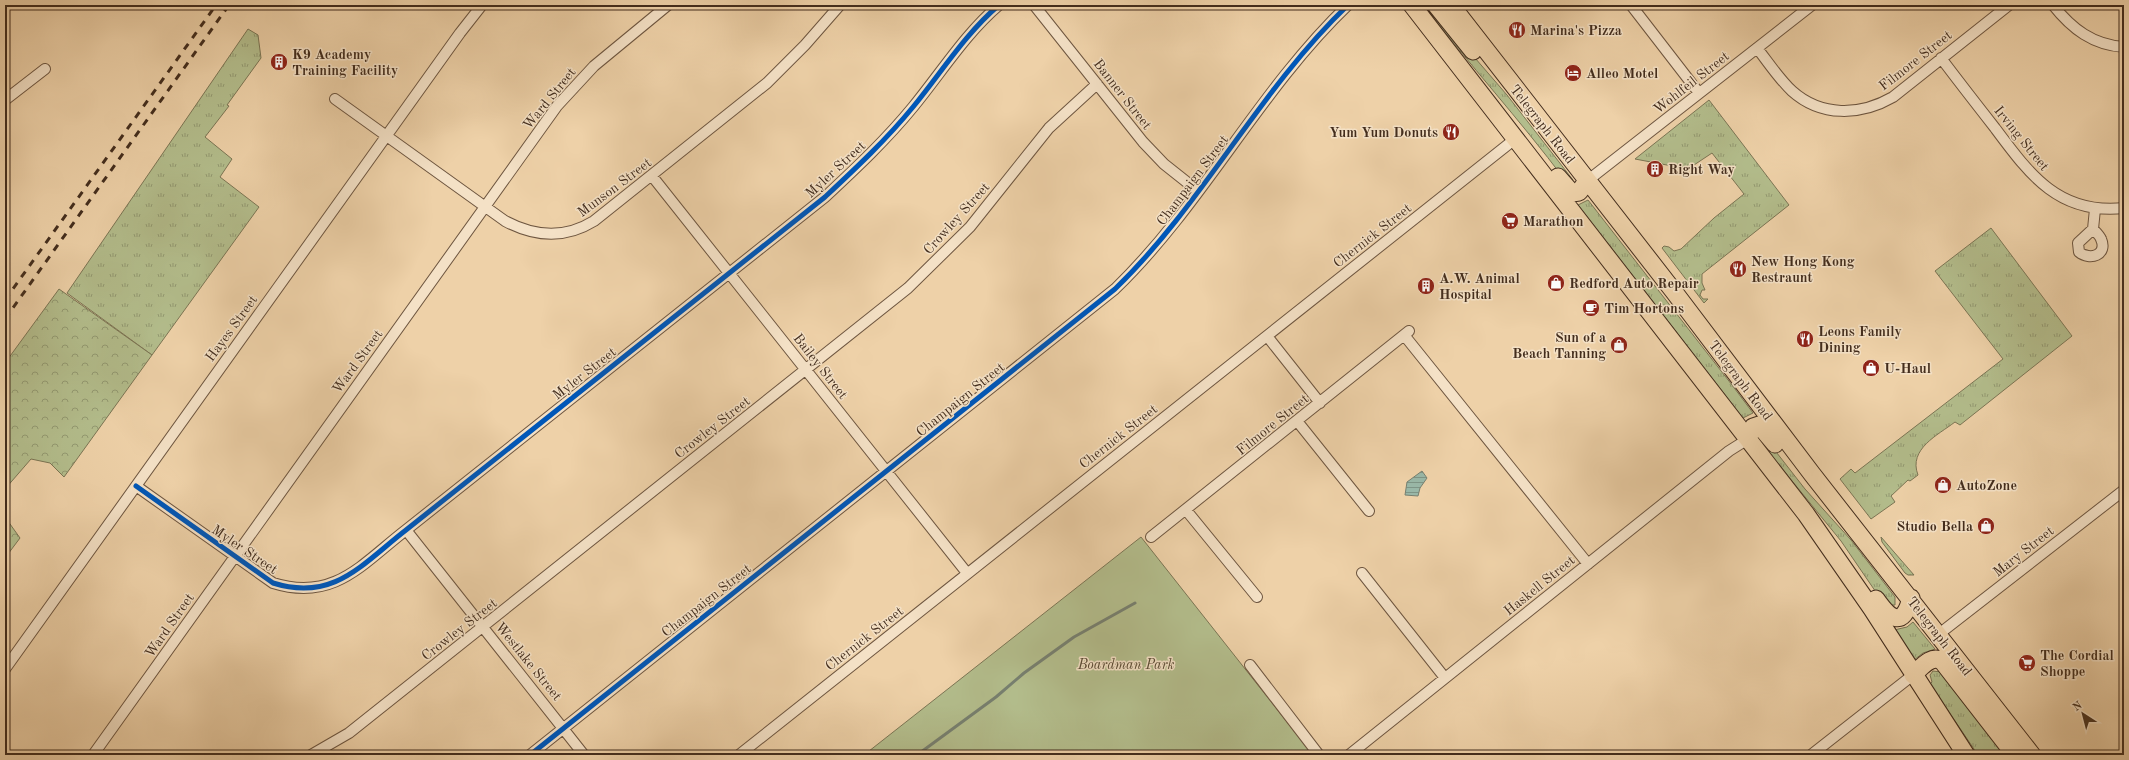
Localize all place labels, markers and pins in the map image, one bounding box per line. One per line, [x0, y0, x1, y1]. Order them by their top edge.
restaurant icon: Marina's Pizza [1507, 20, 1527, 40]
place label: Marina's Pizza [1530, 24, 1622, 38]
place label: K9 Academy Training Facility [292, 48, 398, 78]
building icon: K9 Academy Training Facility [269, 52, 289, 72]
hotel icon: Alleo Motel [1563, 63, 1583, 83]
place label: Alleo Motel [1586, 67, 1658, 81]
restaurant icon: Yum Yum Donuts [1441, 122, 1461, 142]
place label: Yum Yum Donuts [1329, 126, 1438, 140]
building icon: Right Way [1645, 159, 1665, 179]
place label: Right Way [1668, 163, 1735, 177]
supermarket icon: Marathon [1500, 211, 1520, 231]
place label: Marathon [1523, 215, 1584, 229]
place label: New Hong Kong Restraunt [1751, 255, 1855, 285]
restaurant icon: New Hong Kong Restraunt [1728, 259, 1748, 279]
place label: A.W. Animal Hospital [1439, 272, 1520, 302]
shop icon: Redford Auto Repair [1546, 273, 1566, 293]
building icon: A.W. Animal Hospital [1416, 276, 1436, 296]
place label: Redford Auto Repair [1569, 277, 1699, 291]
cafe icon: Tim Hortons [1581, 298, 1601, 318]
place label: Tim Hortons [1604, 302, 1684, 316]
place label: Leons Family Dining [1818, 325, 1902, 355]
restaurant icon: Leons Family Dining [1795, 329, 1815, 349]
place label: Sun of a Beach Tanning [1512, 331, 1606, 361]
shop icon: Sun of a Beach Tanning [1609, 335, 1629, 355]
shop icon: U-Haul [1861, 358, 1881, 378]
place label: U-Haul [1884, 362, 1931, 376]
shop icon: AutoZone [1933, 475, 1953, 495]
place label: AutoZone [1956, 479, 2017, 493]
shop icon: Studio Bella [1976, 516, 1996, 536]
place label: Studio Bella [1897, 520, 1973, 534]
place label: The Cordial Shoppe [2040, 649, 2114, 679]
supermarket icon: The Cordial Shoppe [2017, 653, 2037, 673]

